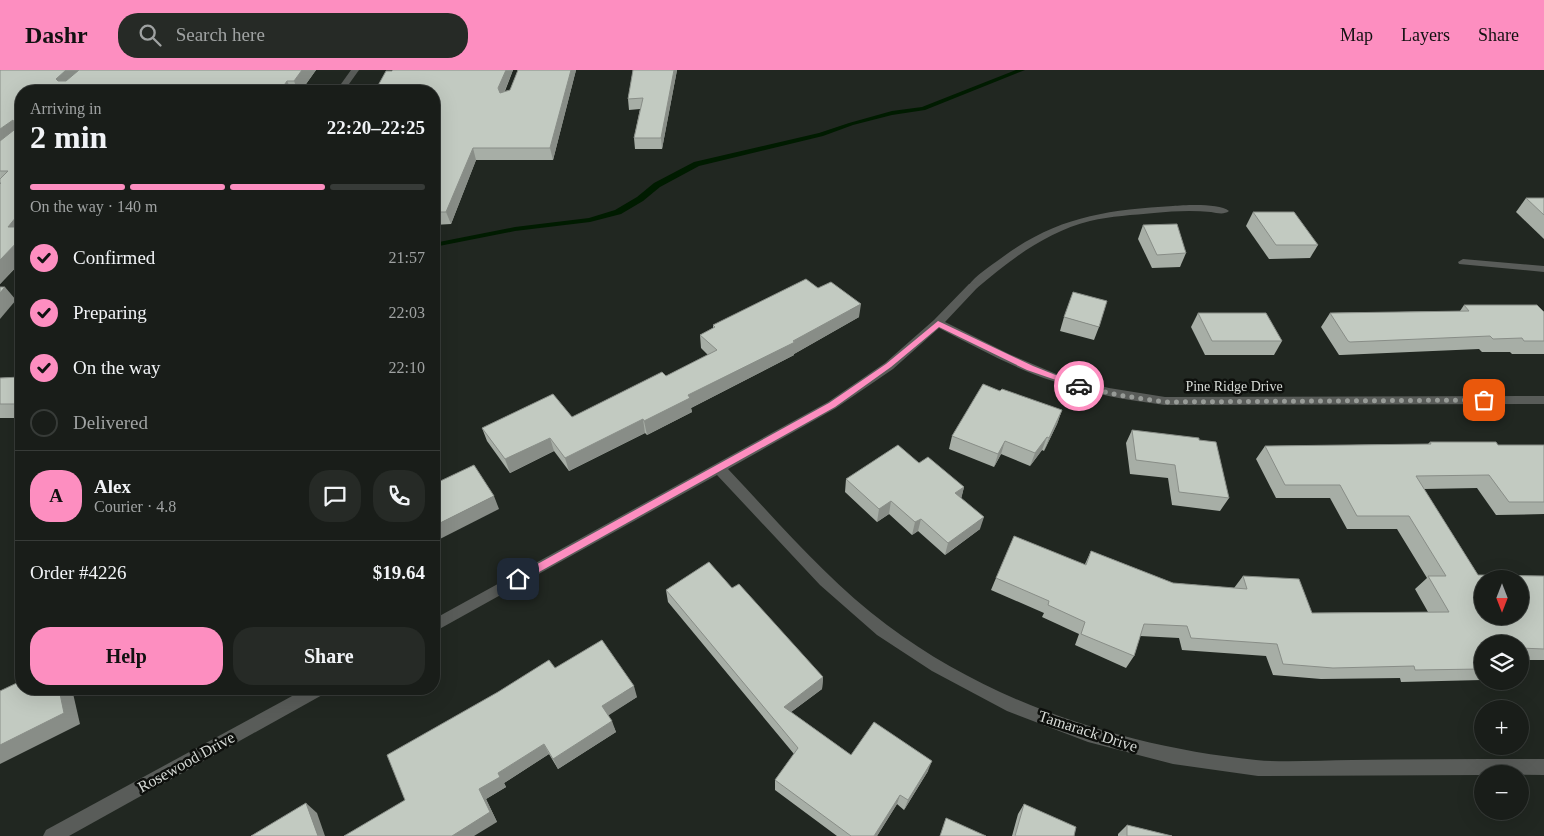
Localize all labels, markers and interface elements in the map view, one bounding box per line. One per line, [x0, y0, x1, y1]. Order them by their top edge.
search box [118, 13, 468, 58]
icon: search [136, 21, 164, 49]
text: Dashr [25, 22, 88, 48]
text: Search here [176, 24, 265, 45]
text: Map [1340, 25, 1373, 45]
text: Layers [1401, 25, 1450, 45]
text: Share [1478, 25, 1519, 45]
text: Arriving in [30, 100, 102, 117]
text: 22:20–22:25 [327, 117, 425, 138]
text: 2 min [30, 119, 107, 155]
text: On the way · 140 m [30, 198, 158, 215]
icon: check [30, 244, 58, 272]
text: Confirmed [73, 247, 155, 268]
text: 21:57 [389, 249, 425, 266]
icon: check [30, 299, 58, 327]
text: Preparing [73, 302, 147, 323]
text: 22:03 [389, 304, 425, 321]
icon: check [30, 354, 58, 382]
text: On the way [73, 357, 161, 378]
text: 22:10 [389, 359, 425, 376]
courier [1054, 361, 1104, 411]
icon: car [1065, 372, 1093, 400]
street label: Pine Ridge Drive [1185, 379, 1283, 394]
pin [1463, 379, 1505, 421]
icon: bag [1470, 386, 1498, 414]
text: Delivered [73, 412, 148, 433]
button: chat [309, 470, 361, 522]
button: phone [373, 470, 425, 522]
text: Alex [94, 476, 131, 497]
text: A [49, 485, 63, 506]
text: Courier · 4.8 [94, 498, 176, 515]
pin [497, 558, 539, 600]
text: Order #4226 [30, 562, 127, 583]
text: $19.64 [373, 562, 425, 583]
icon: home [504, 565, 532, 593]
north arrow [1474, 570, 1529, 625]
map controls [1474, 570, 1529, 820]
button: Help [30, 627, 223, 685]
button: Share [233, 627, 425, 685]
button: layers [1474, 635, 1529, 690]
button: + [1474, 700, 1529, 755]
street label: Tamarack Drive [1036, 707, 1140, 755]
street label: Rosewood Drive [135, 728, 237, 796]
button: − [1474, 765, 1529, 820]

